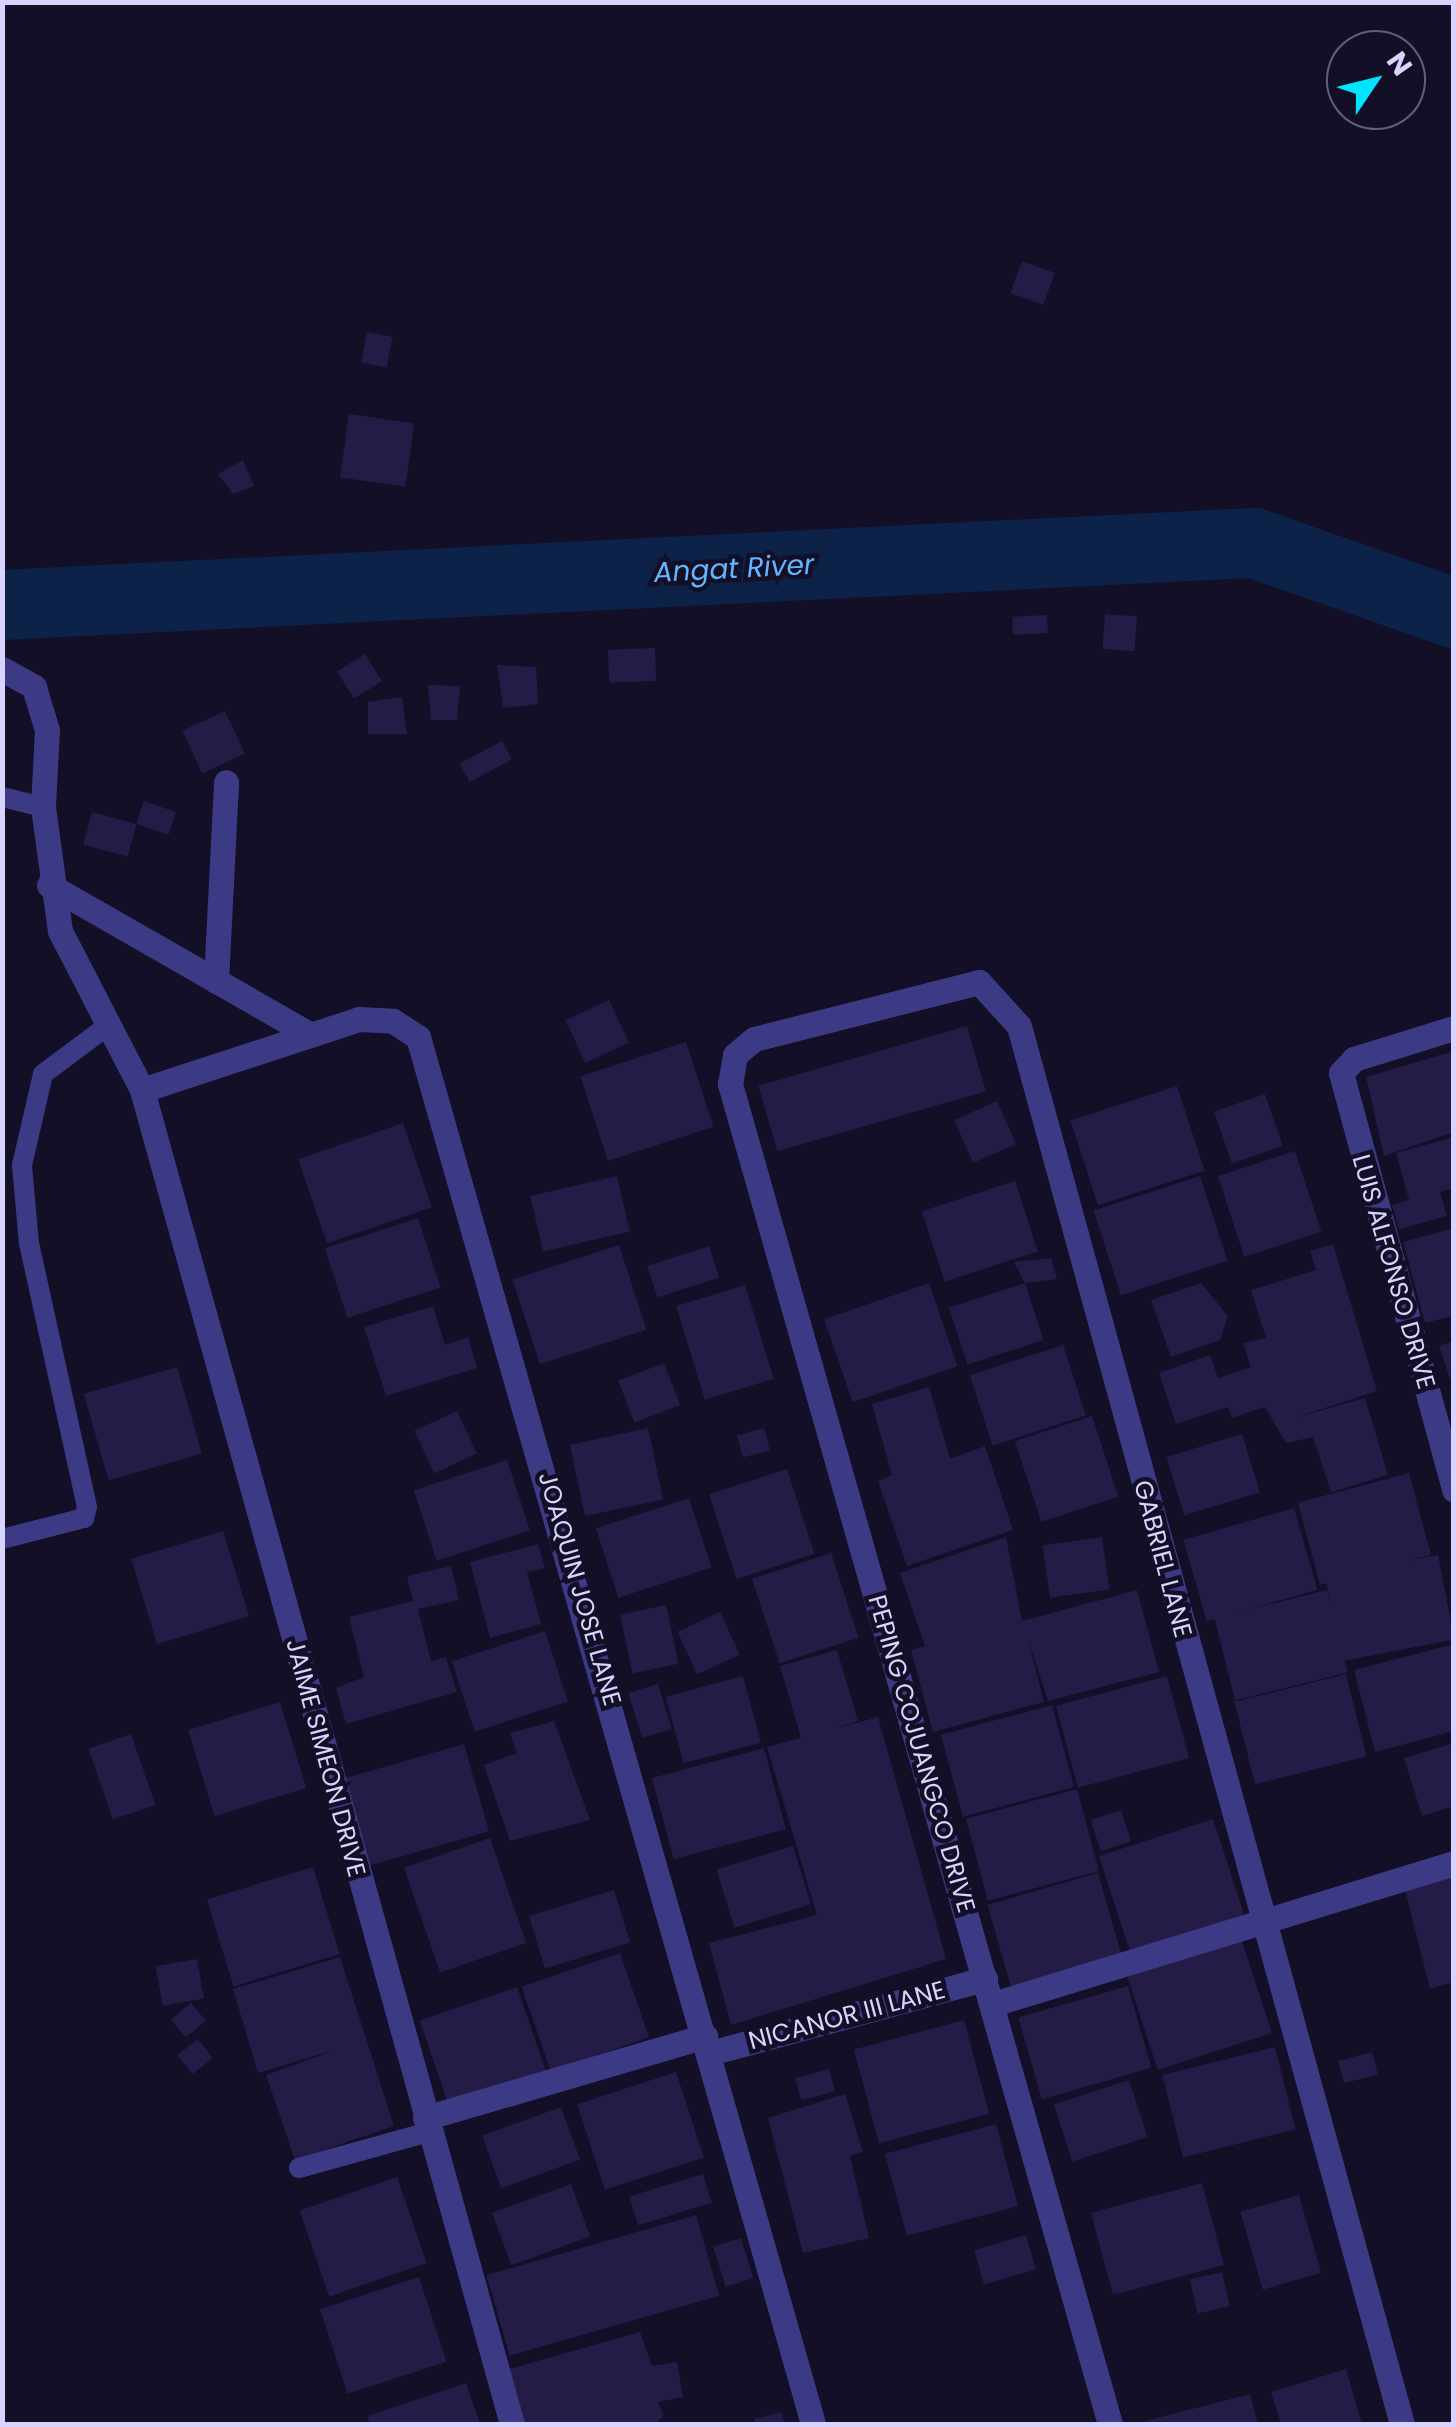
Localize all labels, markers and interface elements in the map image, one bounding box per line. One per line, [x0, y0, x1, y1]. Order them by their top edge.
north arrow [1326, 30, 1426, 130]
text: N [1377, 44, 1421, 83]
water label: Angat River [653, 548, 815, 590]
street label: LUIS ALFONSO DRIVE [1345, 1151, 1441, 1393]
street label: JOAQUIN JOSE LANE [531, 1469, 627, 1709]
street label: GABRIEL LANE [1127, 1477, 1197, 1641]
street label: PEPING COJUANGCO DRIVE [861, 1592, 981, 1916]
street label: JAIME SIMEON DRIVE [279, 1636, 371, 1880]
street label: NICANOR III LANE [745, 1975, 949, 2057]

